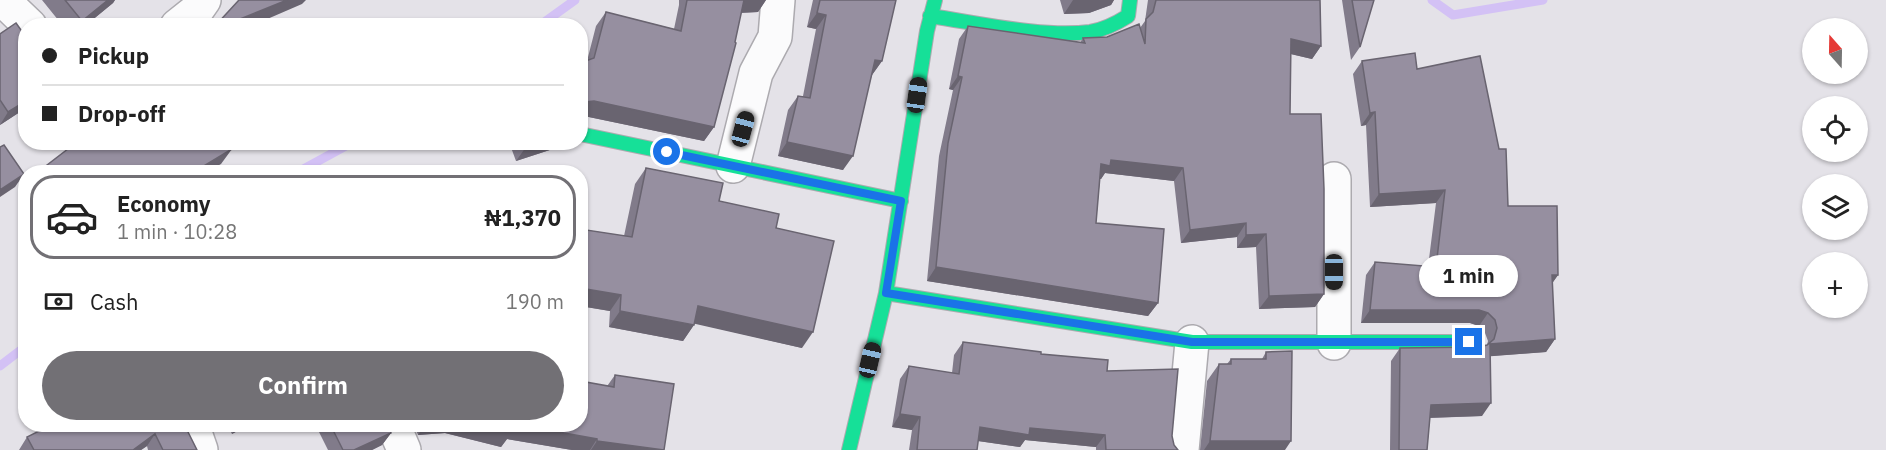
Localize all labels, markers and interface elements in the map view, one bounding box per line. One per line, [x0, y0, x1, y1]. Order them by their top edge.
north arrow [1802, 18, 1868, 84]
map controls [1802, 18, 1868, 318]
text: Pickup [78, 41, 149, 70]
car [906, 76, 928, 114]
button: locate [1802, 96, 1868, 162]
text: Drop-off [78, 99, 165, 128]
car [730, 109, 756, 149]
route start [653, 138, 680, 165]
button: layers [1802, 174, 1868, 240]
text: Economy [117, 189, 211, 218]
icon: car [45, 190, 99, 244]
text: ₦1,370 [484, 203, 561, 232]
text: 1 min · 10:28 [117, 218, 237, 245]
button: + [1802, 252, 1868, 318]
car [1325, 254, 1343, 290]
callout: 1 min [1420, 255, 1518, 297]
text: 1 min [1442, 262, 1495, 289]
icon: cash [42, 285, 75, 318]
text: Cash [90, 287, 139, 316]
text: 190 m [506, 288, 564, 315]
route end [1455, 328, 1482, 355]
car [857, 340, 883, 380]
button: Confirm [42, 351, 564, 420]

